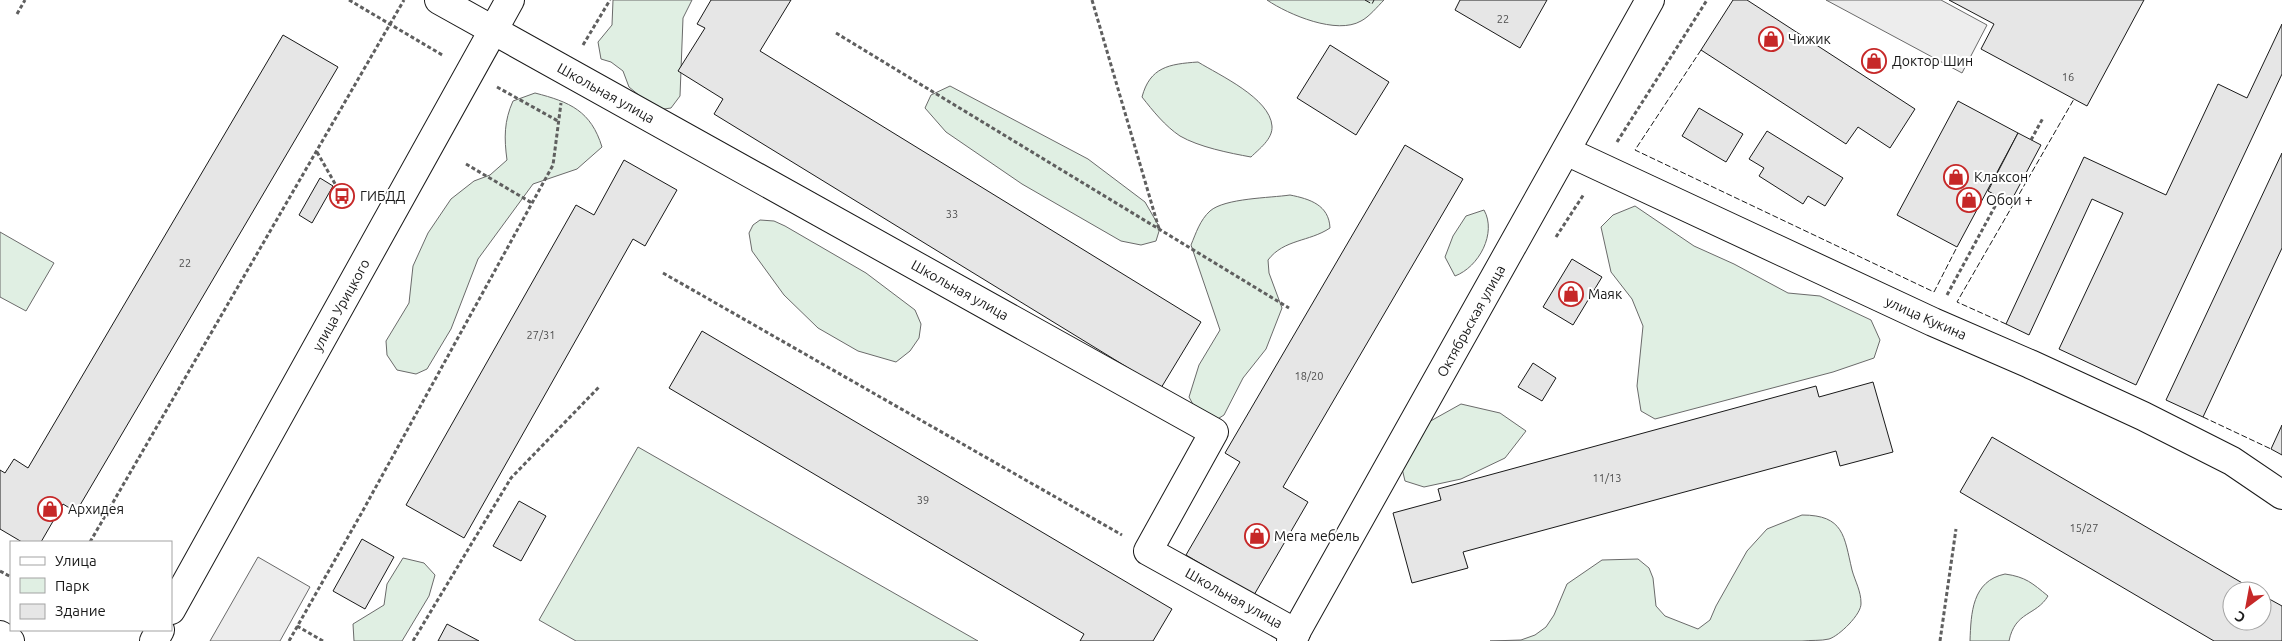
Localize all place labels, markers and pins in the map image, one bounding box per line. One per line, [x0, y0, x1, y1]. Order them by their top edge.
shop icon: Чижик [1758, 26, 1784, 52]
place label: Чижик [1788, 31, 1831, 47]
shop icon: Доктор Шин [1861, 48, 1887, 74]
place label: Доктор Шин [1892, 53, 1973, 69]
shop icon: Клаксон [1943, 164, 1969, 190]
place label: Клаксон [1974, 169, 2028, 185]
bus stop icon: ГИБДД [329, 183, 355, 209]
shop icon: Обои + [1956, 187, 1982, 213]
place label: ГИБДД [360, 188, 406, 204]
place label: Обои + [1986, 192, 2033, 208]
shop icon: Маяк [1558, 281, 1584, 307]
place label: Маяк [1588, 286, 1622, 302]
shop icon: Архидея [37, 496, 63, 522]
place label: Архидея [68, 501, 124, 517]
shop icon: Мега мебель [1244, 523, 1270, 549]
place label: Мега мебель [1274, 528, 1359, 544]

